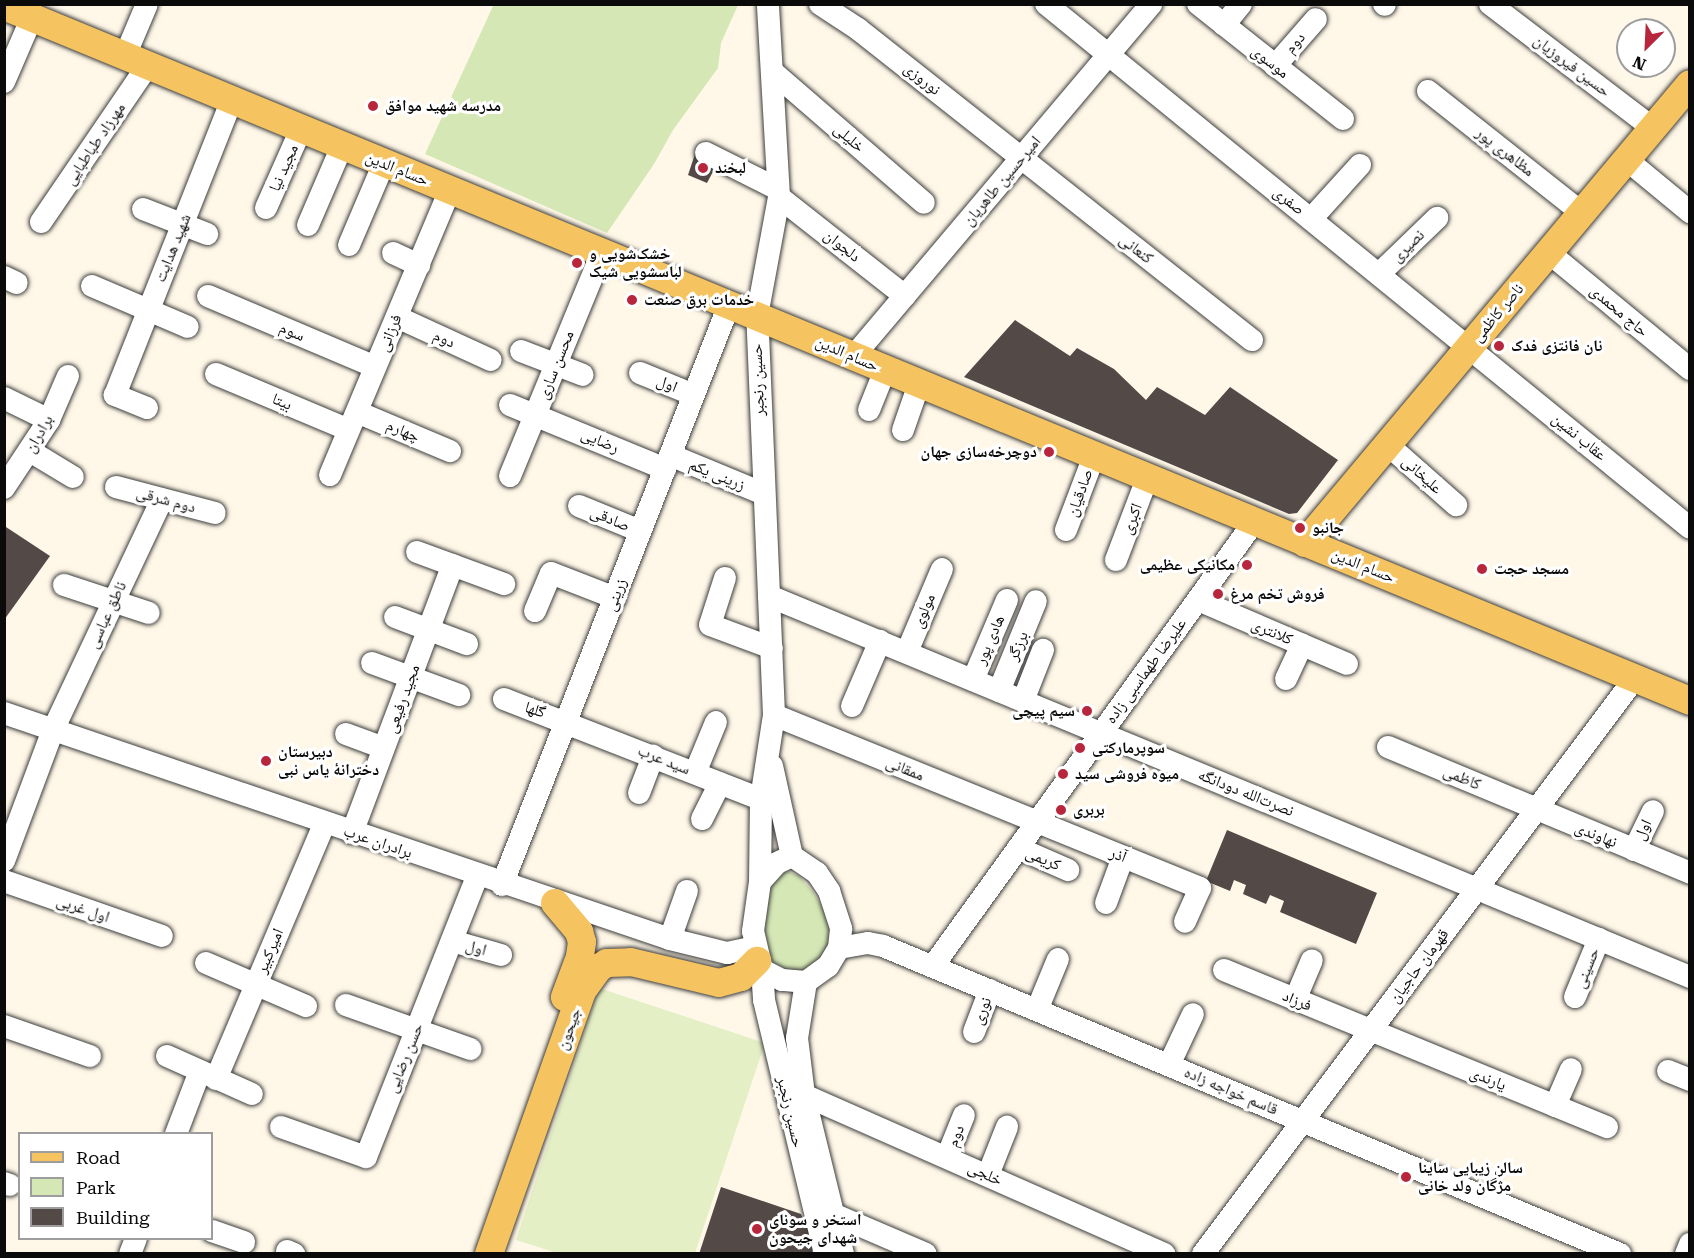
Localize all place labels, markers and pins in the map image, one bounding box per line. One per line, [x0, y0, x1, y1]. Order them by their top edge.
place label: مدرسه شهید موافق [385, 96, 501, 116]
marker: مدرسه شهید موافق [366, 99, 380, 113]
place label: لبخند [715, 158, 746, 178]
marker: لبخند [696, 161, 710, 175]
place label: خشک‌شویی و لباسشویی شیک [589, 244, 682, 282]
marker: خشک‌شویی و لباسشویی شیک [570, 256, 584, 270]
place label: خدمات برق صنعت [644, 290, 754, 310]
marker: خدمات برق صنعت [625, 293, 639, 307]
place label: نان فانتزی فدک [1511, 336, 1602, 356]
marker: نان فانتزی فدک [1492, 339, 1506, 353]
place label: دوچرخه‌سازی جهان [920, 442, 1037, 462]
marker: دوچرخه‌سازی جهان [1042, 445, 1056, 459]
place label: جانبو [1312, 518, 1344, 538]
marker: جانبو [1293, 521, 1307, 535]
place label: مکانیکی عظیمی [1140, 555, 1235, 575]
marker: مکانیکی عظیمی [1240, 558, 1254, 572]
place label: مسجد حجت [1494, 559, 1569, 579]
marker: مسجد حجت [1475, 562, 1489, 576]
place label: فروش تخم مرغ [1230, 584, 1325, 604]
marker: فروش تخم مرغ [1211, 587, 1225, 601]
place label: سیم پیچی [1012, 701, 1075, 721]
marker: سیم پیچی [1080, 704, 1094, 718]
place label: سوپرمارکتی [1092, 738, 1165, 758]
marker: سوپرمارکتی [1073, 741, 1087, 755]
place label: دبیرستان دخترانهٔ یاس نبی [278, 742, 379, 780]
marker: دبیرستان دخترانهٔ یاس نبی [259, 754, 273, 768]
place label: میوه فروشی سید [1075, 764, 1179, 784]
marker: میوه فروشی سید [1056, 767, 1070, 781]
place label: بربری [1073, 800, 1105, 820]
marker: بربری [1054, 803, 1068, 817]
place label: سالن زیبایی ساینا مژگان ولد خانی [1418, 1158, 1523, 1196]
marker: سالن زیبایی ساینا مژگان ولد خانی [1399, 1170, 1413, 1184]
place label: استخر و سونای شهدای جیحون [769, 1210, 862, 1248]
marker: استخر و سونای شهدای جیحون [750, 1222, 764, 1236]

